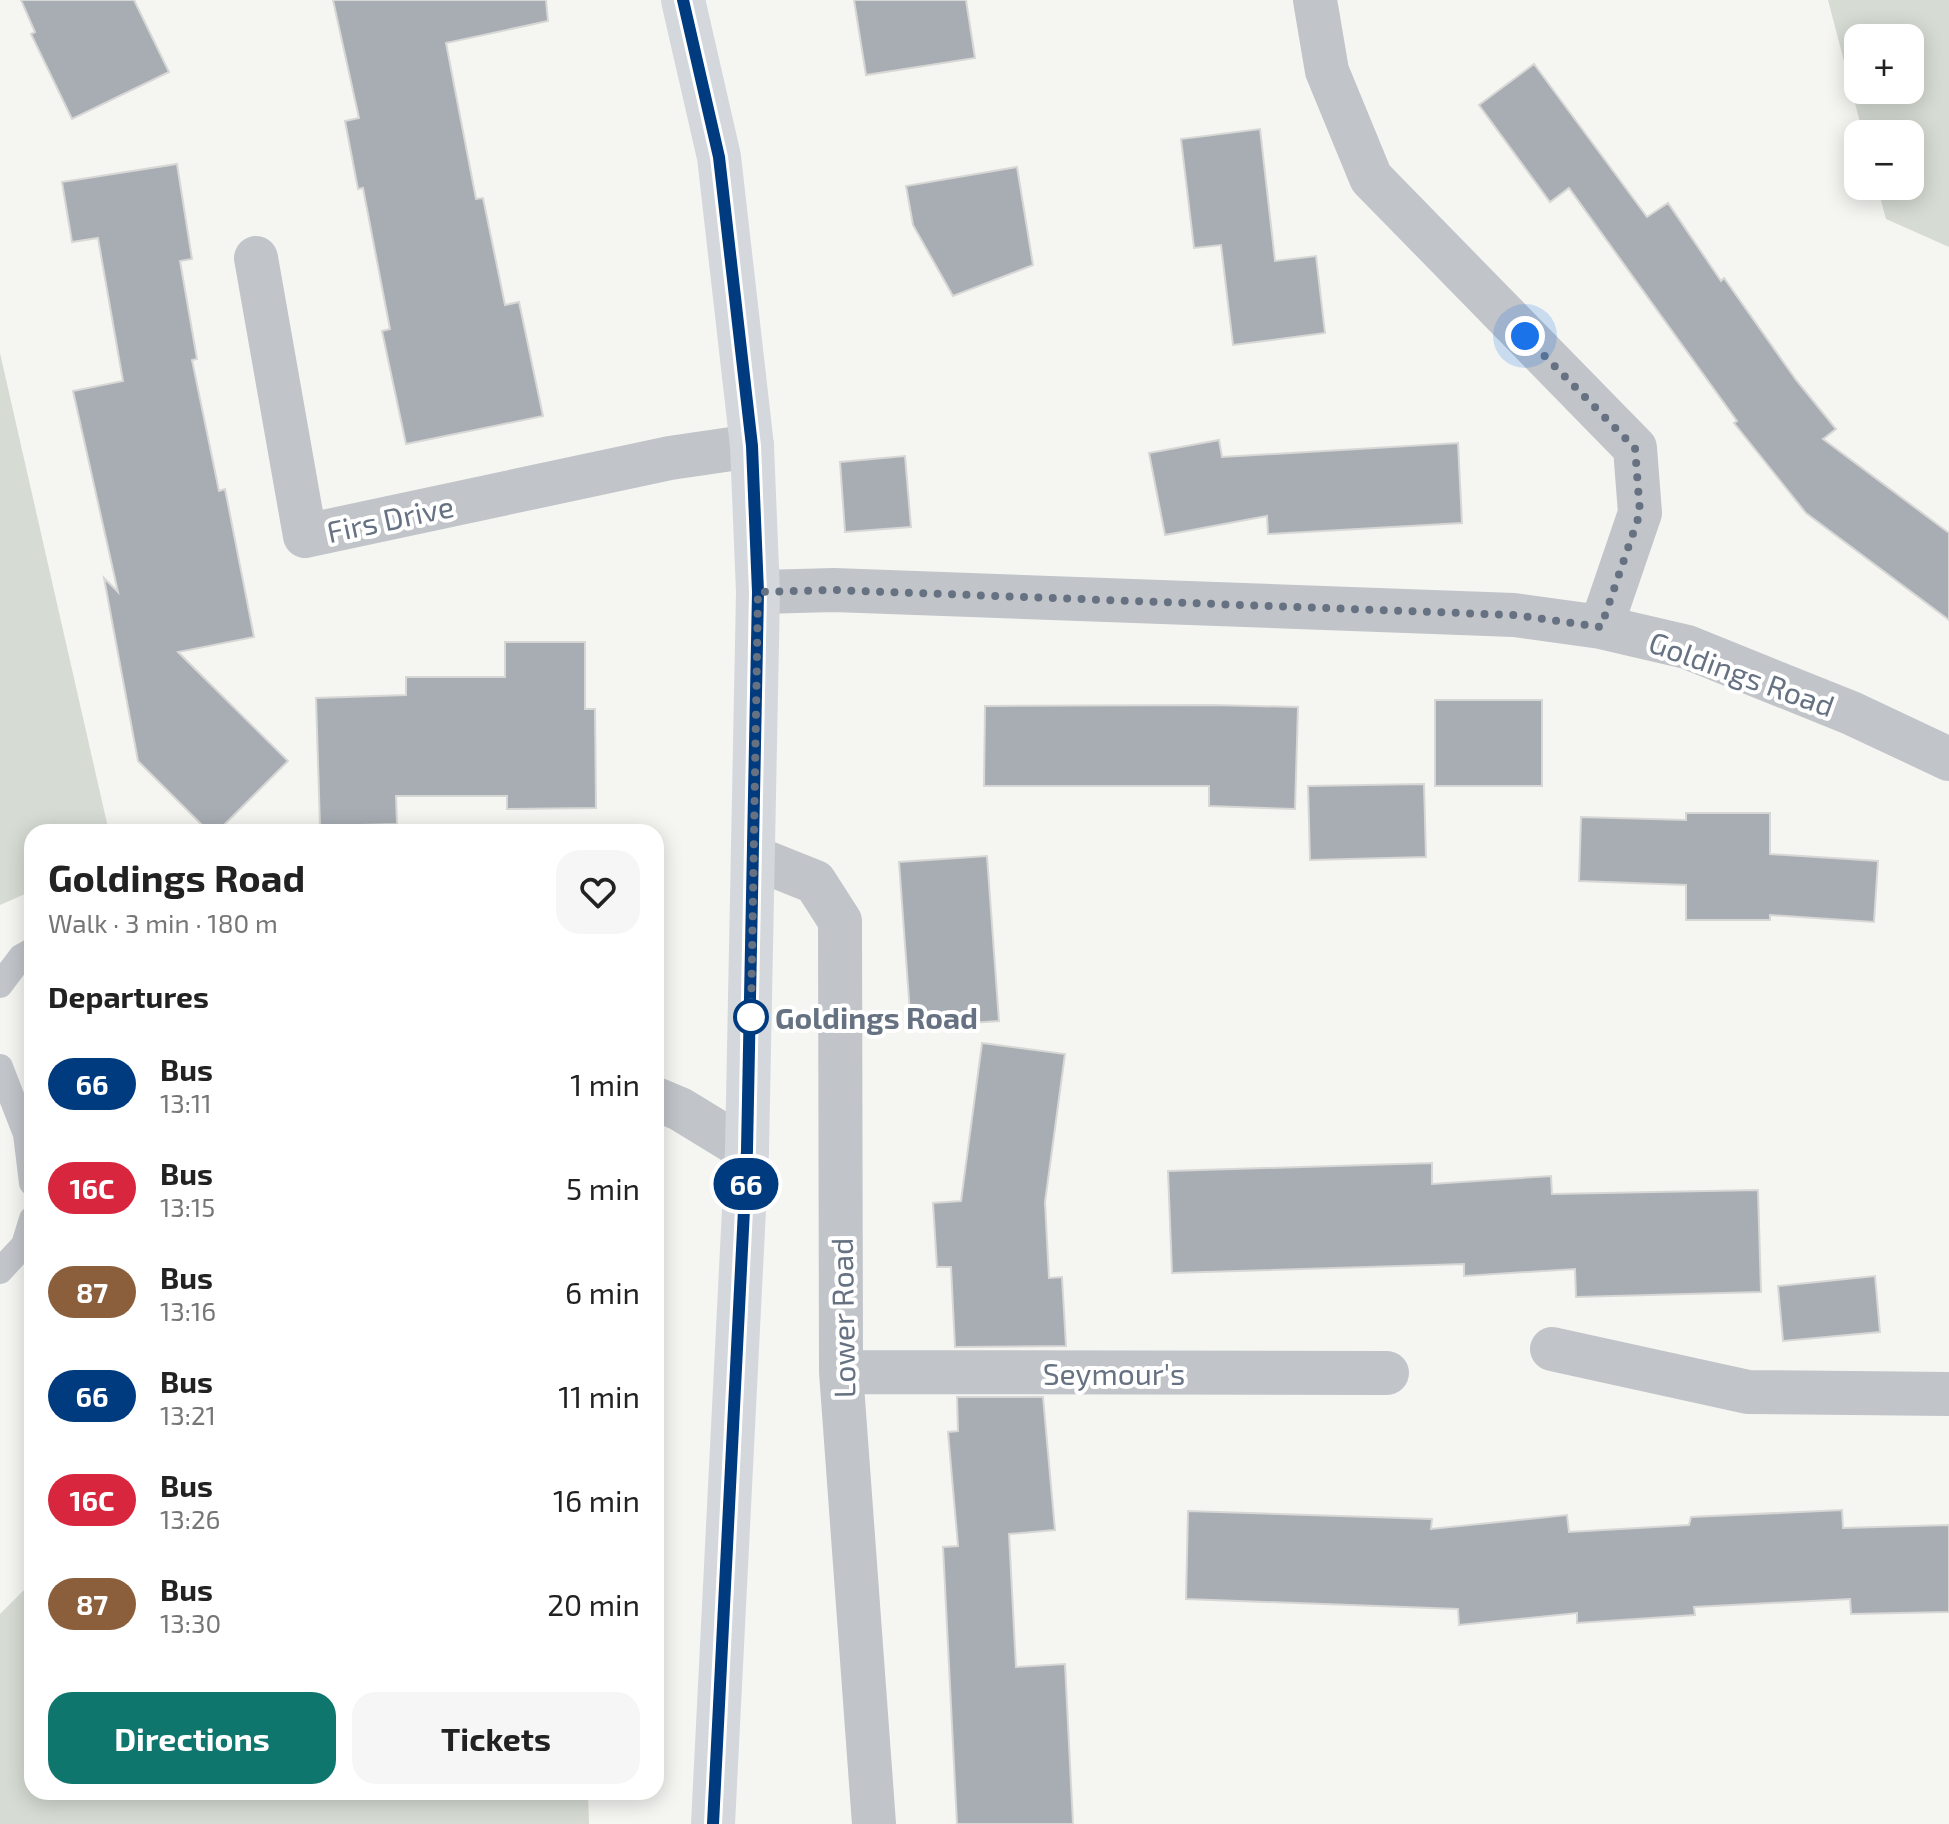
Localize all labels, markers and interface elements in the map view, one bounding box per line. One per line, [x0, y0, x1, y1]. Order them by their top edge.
map controls [1844, 24, 1924, 200]
button: + [1844, 24, 1924, 104]
button: − [1844, 120, 1924, 200]
your location [1505, 316, 1545, 356]
street label: Firs Drive [323, 487, 457, 549]
street label: Goldings Road [1644, 623, 1840, 723]
button: heart [556, 850, 640, 934]
text: Goldings Road [48, 854, 305, 900]
text: Walk · 3 min · 180 m [48, 907, 278, 938]
text: Departures [48, 978, 209, 1014]
place label: Goldings Road [775, 999, 978, 1035]
marker: Goldings Road [734, 1000, 768, 1034]
text: Bus [160, 1051, 213, 1087]
text: 1 min [570, 1066, 640, 1102]
text: 66 [75, 1067, 109, 1101]
text: 13:11 [160, 1087, 212, 1118]
text: Bus [160, 1155, 213, 1191]
line badge: 66 [710, 1158, 782, 1210]
text: 66 [729, 1167, 763, 1201]
text: 5 min [566, 1170, 640, 1206]
text: 16C [69, 1171, 115, 1205]
text: 13:15 [160, 1191, 215, 1222]
street label: Lower Road [823, 1238, 861, 1398]
text: Bus [160, 1259, 213, 1295]
text: 6 min [565, 1274, 640, 1310]
text: 87 [76, 1275, 108, 1309]
text: 13:16 [160, 1295, 216, 1326]
street label: Seymour's [1043, 1355, 1185, 1391]
text: Bus [160, 1363, 213, 1399]
text: 11 min [558, 1378, 640, 1414]
text: 66 [75, 1379, 109, 1413]
text: 13:21 [160, 1399, 216, 1430]
text: Bus [160, 1467, 213, 1503]
text: 16 min [553, 1482, 640, 1518]
text: 16C [69, 1483, 115, 1517]
text: 13:26 [160, 1503, 220, 1534]
text: Bus [160, 1571, 213, 1607]
text: 20 min [547, 1586, 640, 1622]
text: 87 [76, 1587, 108, 1621]
text: 13:30 [160, 1607, 221, 1638]
button: Directions [48, 1692, 336, 1784]
button: Tickets [352, 1692, 640, 1784]

